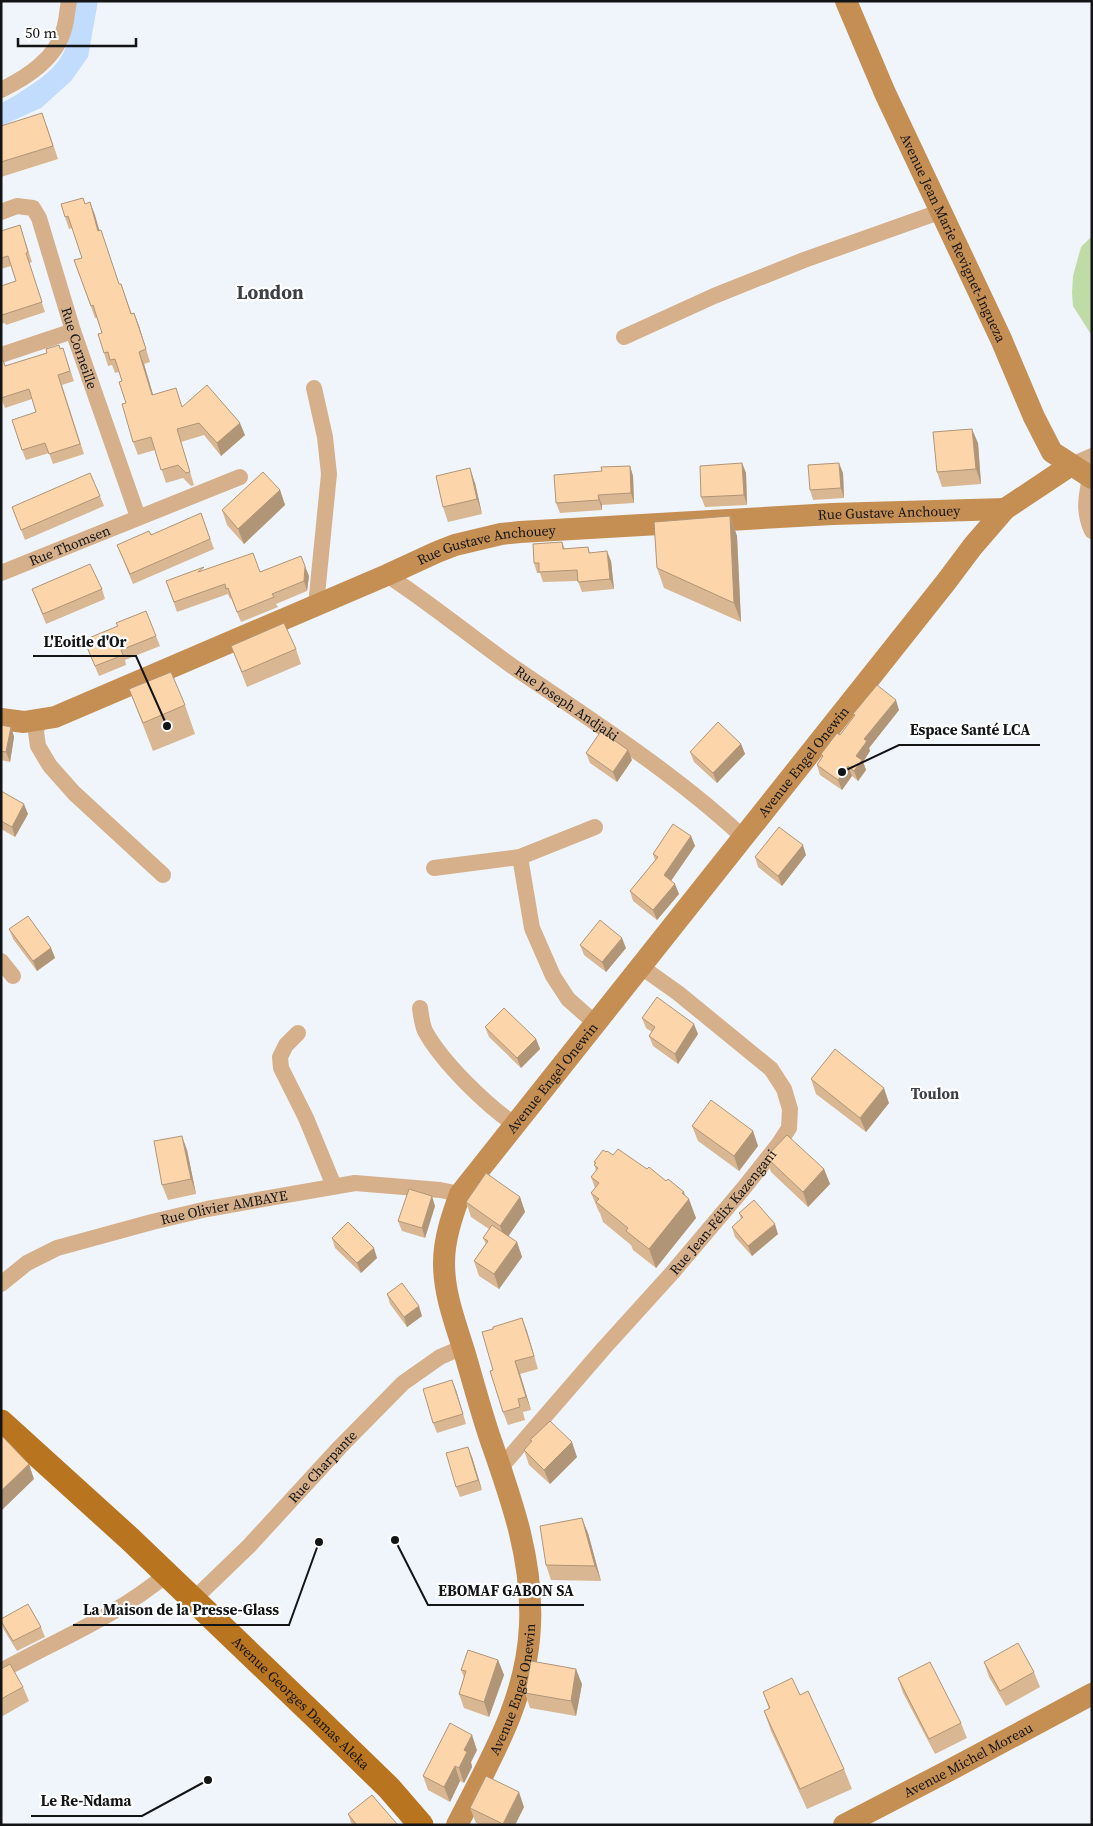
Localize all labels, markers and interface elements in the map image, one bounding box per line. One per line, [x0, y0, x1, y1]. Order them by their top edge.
scale bar [18, 15, 135, 47]
text: 50 m [25, 22, 57, 43]
street label: Avenue Jean Marie Revignet-Ingueza [895, 130, 1011, 346]
district label: London [236, 279, 304, 305]
street label: Rue Corneille [56, 305, 102, 392]
street label: Rue Gustave Anchouey [817, 500, 961, 525]
street label: Rue Thomsen [26, 520, 114, 571]
street label: Rue Gustave Anchouey [414, 520, 557, 570]
callout: L'Eoitle d'Or [33, 626, 136, 656]
text: L'Eoitle d'Or [43, 631, 127, 652]
street label: Rue Joseph Andjaki [511, 661, 623, 746]
street label: Avenue Engel Onewin [753, 702, 854, 821]
callout: Espace Santé LCA [899, 715, 1040, 745]
text: Espace Santé LCA [910, 719, 1030, 740]
street label: Avenue Engel Onewin [502, 1018, 603, 1138]
district label: Toulon [911, 1083, 959, 1104]
street label: Rue Jean-Félix Kazengani [665, 1145, 781, 1279]
street label: Rue Olivier AMBAYE [159, 1185, 289, 1230]
street label: Rue Charpante [283, 1426, 361, 1507]
callout: EBOMAF GABON SA [428, 1575, 584, 1605]
text: EBOMAF GABON SA [438, 1580, 574, 1601]
callout: La Maison de la Presse-Glass [73, 1595, 289, 1625]
text: La Maison de la Presse-Glass [83, 1599, 279, 1620]
street label: Avenue Engel Onewin [484, 1623, 540, 1758]
street label: Avenue Georges Damas Aleka [228, 1632, 375, 1775]
street label: Avenue Michel Moreau [900, 1718, 1036, 1803]
callout: Le Re-Ndama [31, 1786, 142, 1816]
text: Le Re-Ndama [40, 1790, 133, 1811]

